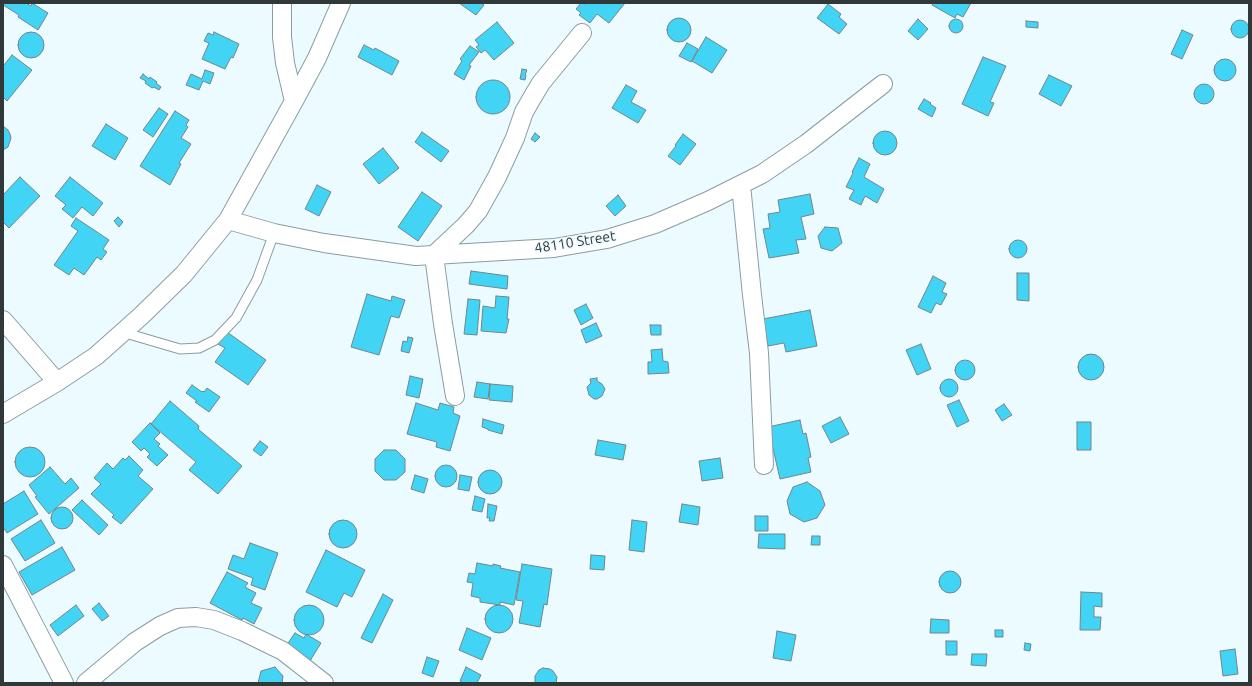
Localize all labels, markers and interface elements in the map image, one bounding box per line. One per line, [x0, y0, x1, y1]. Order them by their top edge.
street label: 48110 Street [533, 227, 617, 257]

